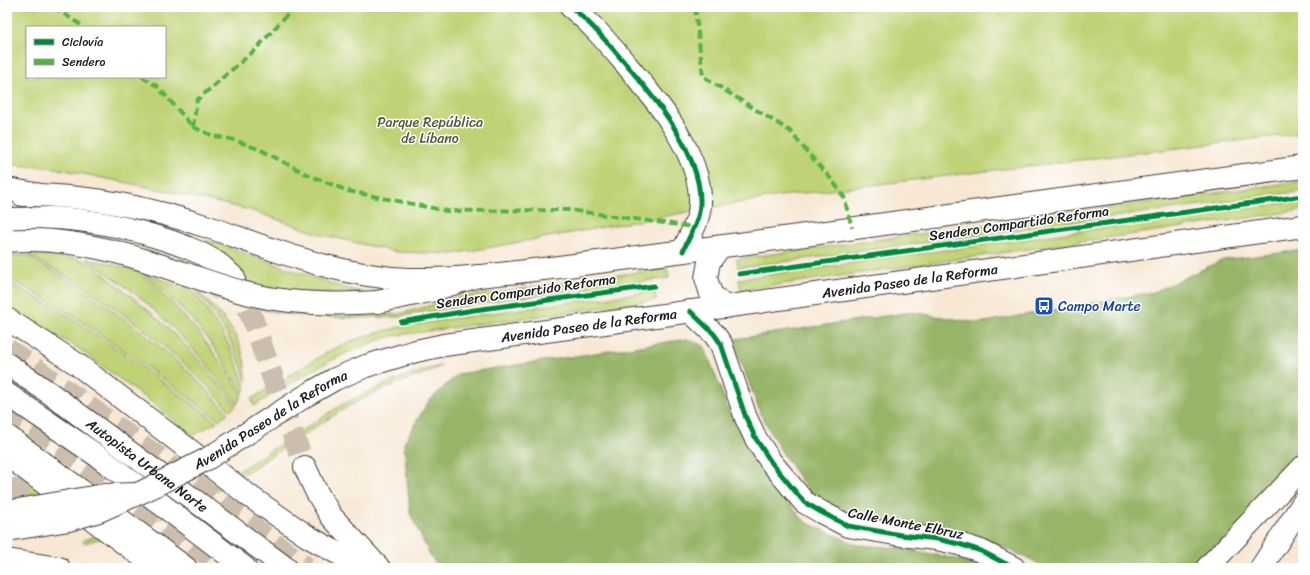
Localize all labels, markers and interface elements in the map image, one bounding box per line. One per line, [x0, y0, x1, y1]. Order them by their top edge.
legend [26, 26, 166, 78]
text: Ciclovía [62, 31, 103, 53]
text: Sendero [62, 51, 106, 73]
park label: Parque República de Líbano [377, 110, 483, 151]
street label: Sendero Compartido Reforma [927, 198, 1111, 249]
street label: Avenida Paseo de la Reforma [819, 257, 1000, 306]
street label: Sendero Compartido Reforma [434, 266, 618, 317]
place label: Campo Marte [1058, 294, 1141, 319]
bus stop icon: Campo Marte [1033, 295, 1055, 317]
street label: Avenida Paseo de la Reforma [498, 301, 679, 350]
street label: Avenida Paseo de la Reforma [189, 363, 353, 477]
street label: Autopista Urbana Norte [80, 411, 213, 519]
street label: Calle Monte Elbruz [846, 500, 966, 547]

